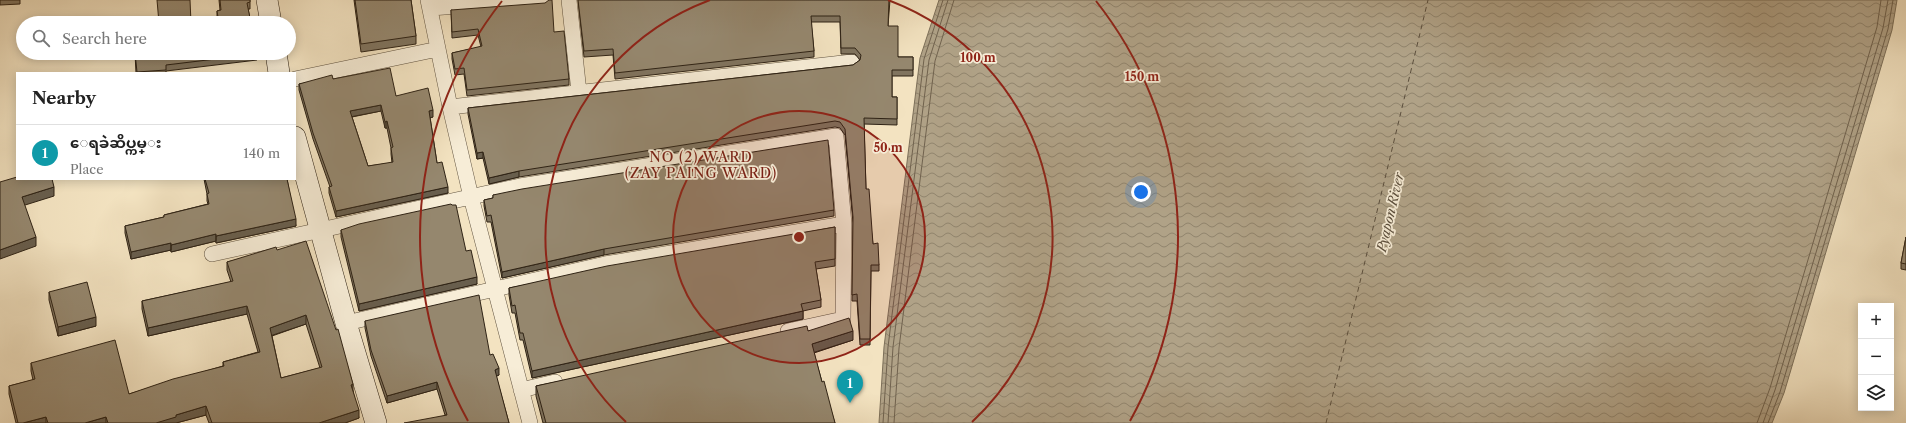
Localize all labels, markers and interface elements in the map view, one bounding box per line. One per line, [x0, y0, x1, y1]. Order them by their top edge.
search box [16, 16, 296, 60]
icon: search [30, 27, 52, 49]
text: Search here [62, 29, 147, 48]
text: 100 m [960, 50, 996, 65]
text: 150 m [1125, 69, 1159, 84]
text: Nearby [32, 88, 96, 108]
text: ေရခဲဆိပ္ကမ္း [70, 133, 162, 152]
text: 50 m [873, 140, 903, 155]
text: 1 [42, 145, 48, 161]
text: 140 m [243, 145, 280, 161]
district label: NO (2) WARD (ZAY PAING WARD) [625, 148, 777, 182]
text: Place [70, 161, 103, 177]
water label: Pyapon River [1373, 170, 1407, 254]
your location [1131, 182, 1151, 202]
centre of rings [792, 230, 806, 244]
map controls [1858, 303, 1894, 411]
button: + [1858, 303, 1894, 339]
button: − [1858, 339, 1894, 375]
pin: 1 [837, 370, 863, 403]
button: layers [1858, 375, 1894, 411]

